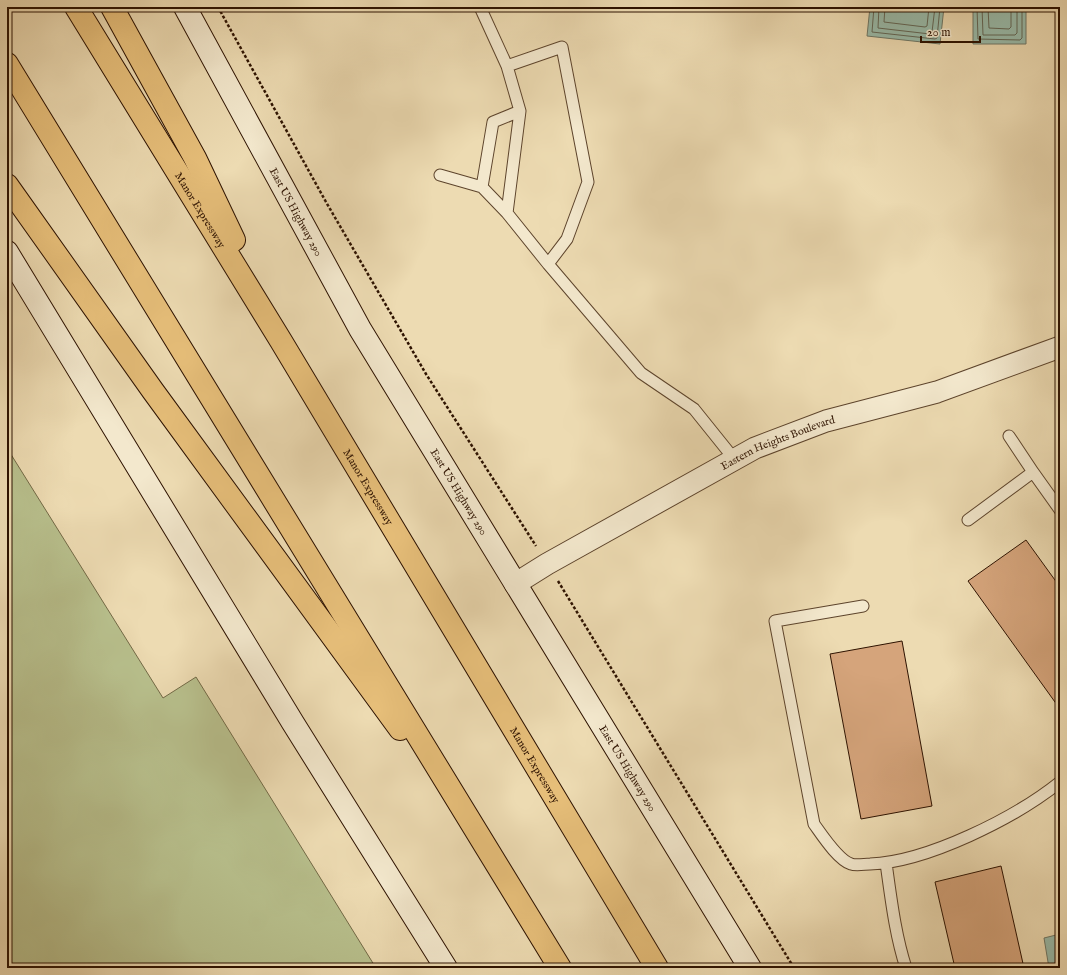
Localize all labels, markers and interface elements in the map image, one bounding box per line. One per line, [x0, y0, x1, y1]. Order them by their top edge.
scale bar [921, 18, 980, 44]
text: 20 m [927, 25, 950, 40]
street label: East US Highway 290 [266, 165, 325, 259]
street label: Manor Expressway [171, 170, 229, 251]
street label: Eastern Heights Boulevard [719, 413, 837, 474]
street label: East US Highway 290 [427, 446, 490, 538]
street label: Manor Expressway [339, 447, 396, 529]
street label: East US Highway 290 [595, 723, 659, 815]
street label: Manor Expressway [506, 725, 563, 806]

